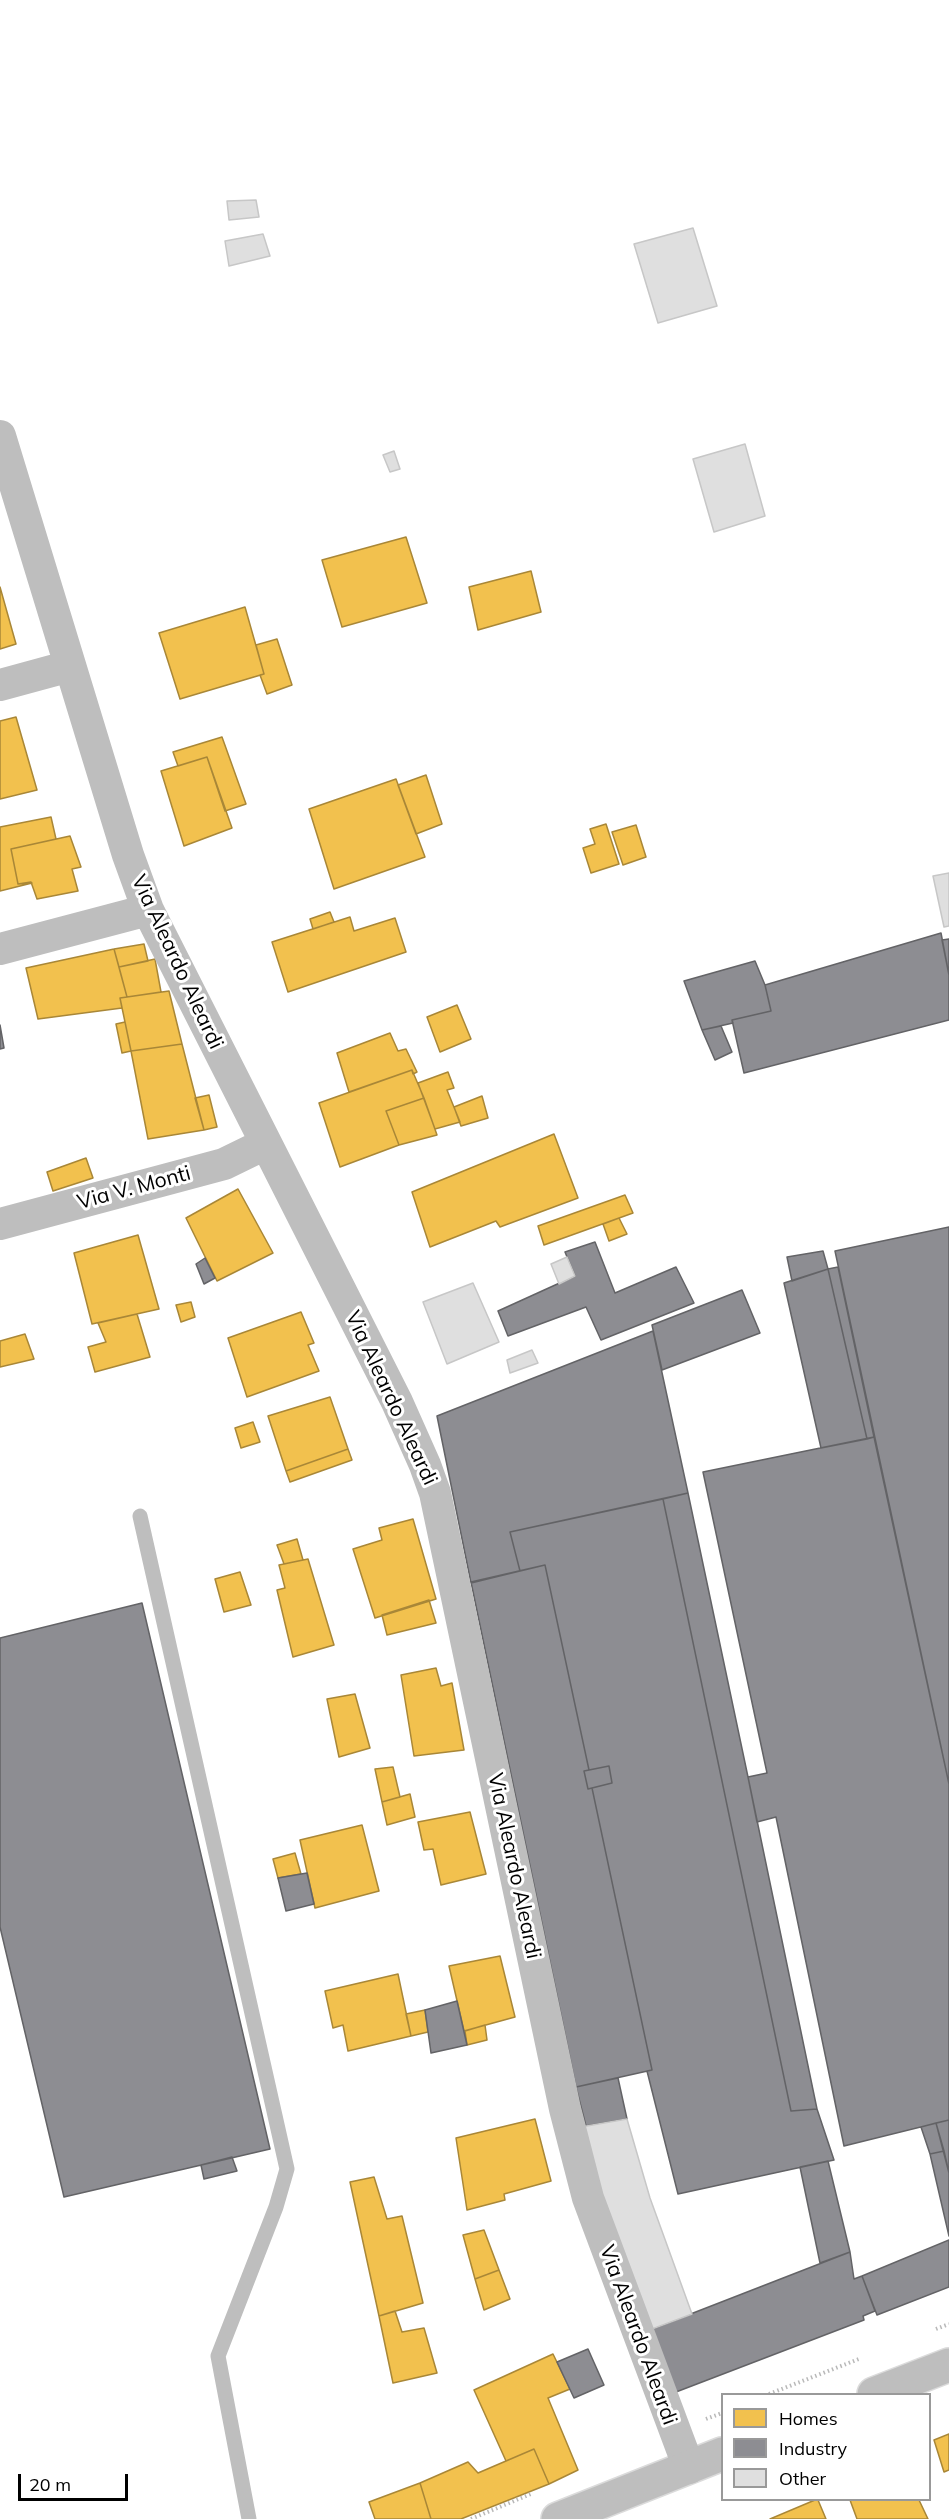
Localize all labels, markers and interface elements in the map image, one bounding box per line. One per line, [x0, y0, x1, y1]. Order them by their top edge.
street label: Via Aleardo Aleardi [126, 871, 228, 1053]
street label: Via V. Monti [75, 1161, 193, 1215]
street label: Via Aleardo Aleardi [340, 1307, 442, 1489]
street label: Via Aleardo Aleardi [482, 1771, 546, 1961]
street label: Via Aleardo Aleardi [594, 2242, 682, 2428]
legend [721, 2393, 931, 2501]
text: Homes [779, 2407, 838, 2430]
text: Industry [779, 2437, 847, 2460]
scale bar [21, 2462, 130, 2500]
text: Other [779, 2467, 826, 2490]
text: 20 m [29, 2473, 71, 2496]

